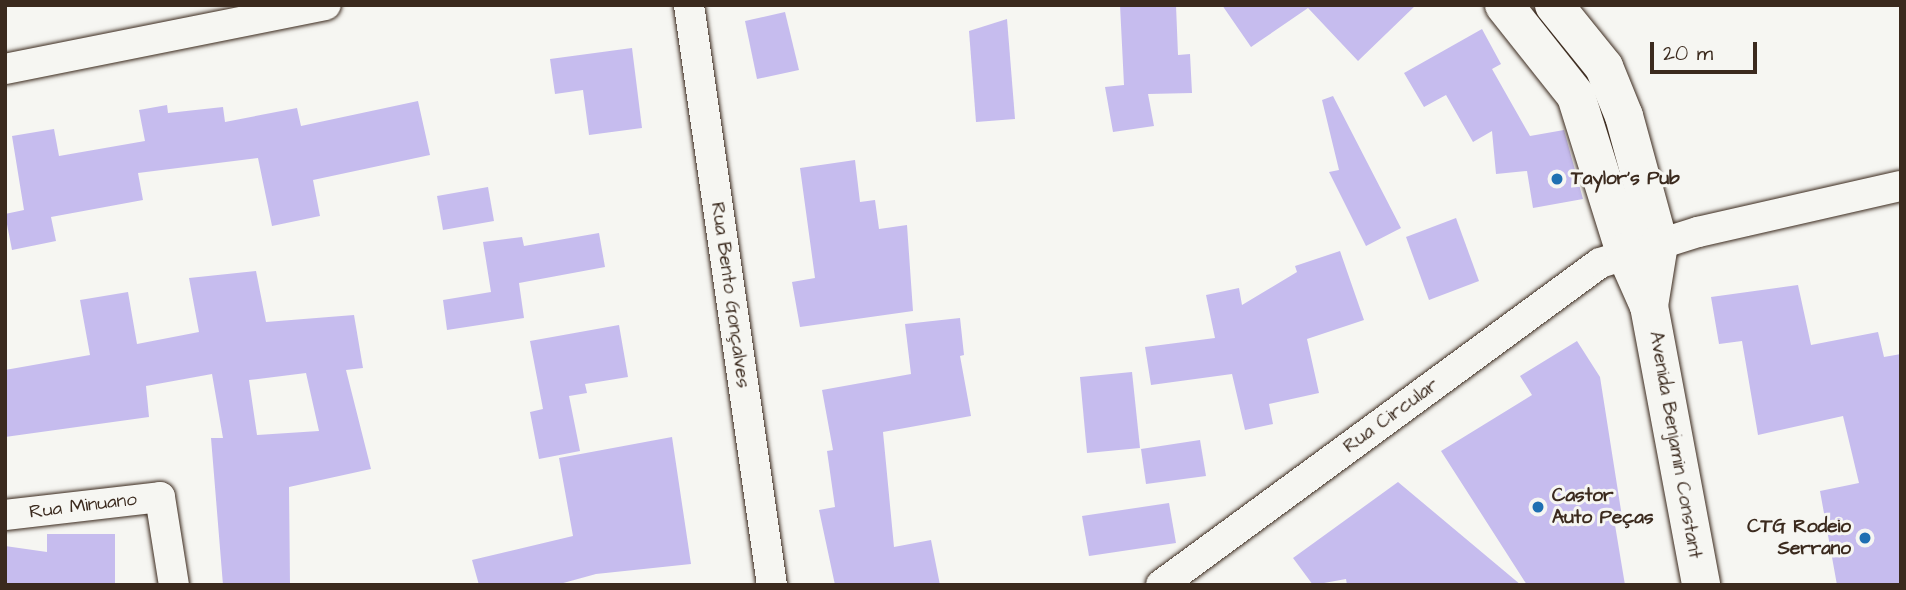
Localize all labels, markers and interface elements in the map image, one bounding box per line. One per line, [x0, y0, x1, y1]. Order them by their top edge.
scale bar [1654, 28, 1761, 72]
text: 20 m [1663, 39, 1713, 68]
place label: Taylor's Pub [1571, 168, 1680, 190]
marker: Taylor's Pub [1549, 171, 1565, 187]
street label: Rua Bento Gonçalves [706, 201, 754, 389]
street label: Avenida Benjamin Constant [1644, 330, 1706, 560]
street label: Rua Circular [1339, 374, 1443, 458]
place label: Castor Auto Peças [1552, 485, 1653, 529]
street label: Rua Minuano [28, 488, 138, 524]
marker: Castor Auto Peças [1530, 499, 1546, 515]
place label: CTG Rodeio Serrano [1747, 516, 1851, 560]
marker: CTG Rodeio Serrano [1857, 530, 1873, 546]

